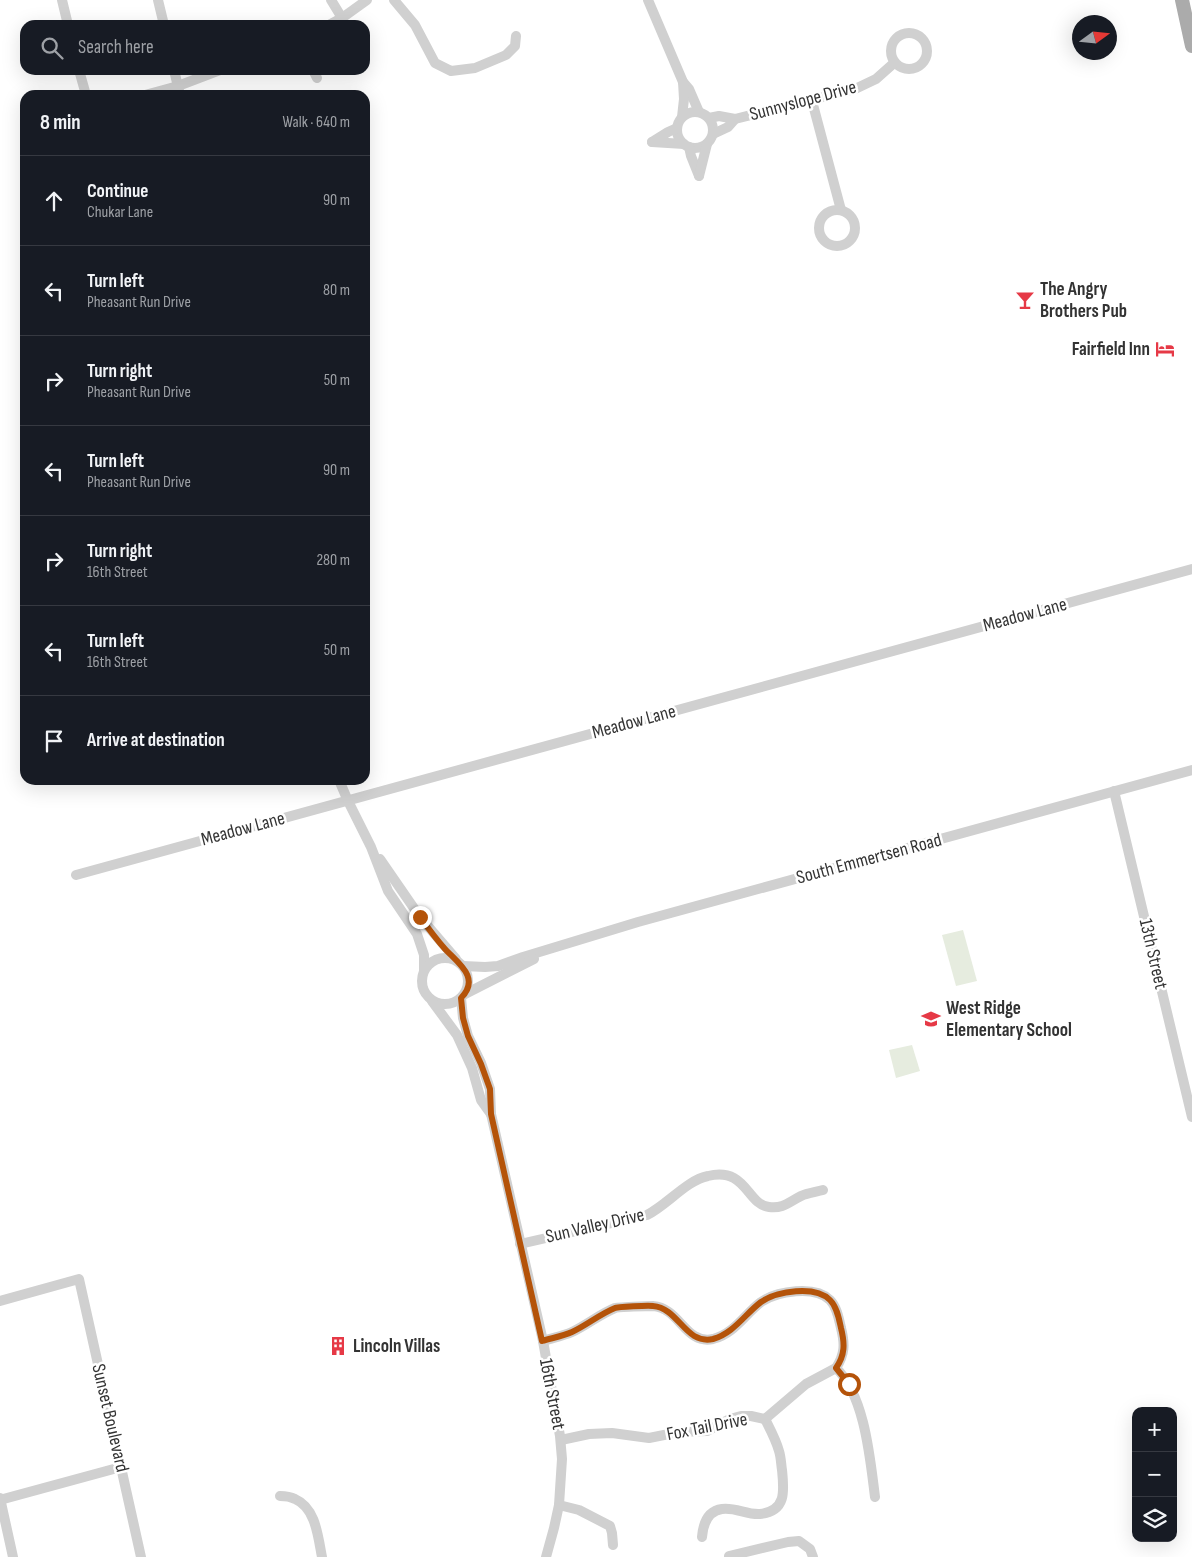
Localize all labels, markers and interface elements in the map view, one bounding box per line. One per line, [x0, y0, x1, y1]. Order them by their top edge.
north arrow [1072, 15, 1117, 60]
search box [20, 20, 370, 75]
icon: search [38, 34, 66, 62]
text: Search here [78, 36, 154, 59]
street label: Sunnyslope Drive [747, 76, 859, 126]
text: 8 min [40, 110, 81, 135]
text: Walk · 640 m [283, 113, 350, 132]
text: Continue [87, 180, 148, 203]
icon: ahead [40, 187, 68, 215]
text: 90 m [323, 191, 350, 210]
text: Chukar Lane [87, 203, 153, 222]
text: Turn left [87, 270, 144, 293]
icon: left [40, 277, 68, 305]
place label: The Angry Brothers Pub [1040, 278, 1127, 323]
text: 80 m [323, 281, 350, 300]
bar icon: The Angry Brothers Pub [1014, 289, 1036, 311]
text: Pheasant Run Drive [87, 293, 191, 312]
place label: Fairfield Inn [1072, 338, 1150, 361]
hotel icon: Fairfield Inn [1154, 338, 1176, 360]
text: Turn right [87, 360, 152, 383]
icon: right [40, 367, 68, 395]
text: 50 m [324, 371, 350, 390]
text: Pheasant Run Drive [87, 383, 191, 402]
text: Turn left [87, 450, 144, 473]
icon: left [40, 457, 68, 485]
text: 90 m [323, 461, 350, 480]
text: Pheasant Run Drive [87, 473, 191, 492]
text: Turn right [87, 540, 152, 563]
icon: right [40, 547, 68, 575]
text: 280 m [316, 551, 350, 570]
text: 16th Street [87, 563, 148, 582]
street label: Meadow Lane [981, 593, 1069, 637]
text: Turn left [87, 630, 144, 653]
icon: left [40, 637, 68, 665]
text: 50 m [324, 641, 350, 660]
text: 16th Street [87, 653, 148, 672]
street label: Meadow Lane [590, 700, 678, 744]
icon: arrive [40, 727, 68, 755]
text: Arrive at destination [87, 729, 225, 752]
street label: Meadow Lane [199, 807, 287, 851]
street label: South Emmertsen Road [794, 829, 944, 889]
route end [409, 906, 432, 929]
street label: 13th Street [1134, 917, 1172, 992]
place label: West Ridge Elementary School [946, 997, 1072, 1042]
school or university icon: West Ridge Elementary School [920, 1008, 942, 1030]
street label: Sun Valley Drive [543, 1203, 647, 1249]
building icon: Lincoln Villas [327, 1335, 349, 1357]
place label: Lincoln Villas [353, 1335, 440, 1358]
street label: 16th Street [534, 1356, 570, 1432]
street label: Sunset Boulevard [86, 1362, 134, 1474]
route start [838, 1373, 861, 1396]
map controls [1132, 1407, 1177, 1542]
button: + [1132, 1407, 1177, 1452]
street label: Fox Tail Drive [665, 1408, 749, 1446]
button: − [1132, 1452, 1177, 1497]
button: layers [1132, 1497, 1177, 1542]

